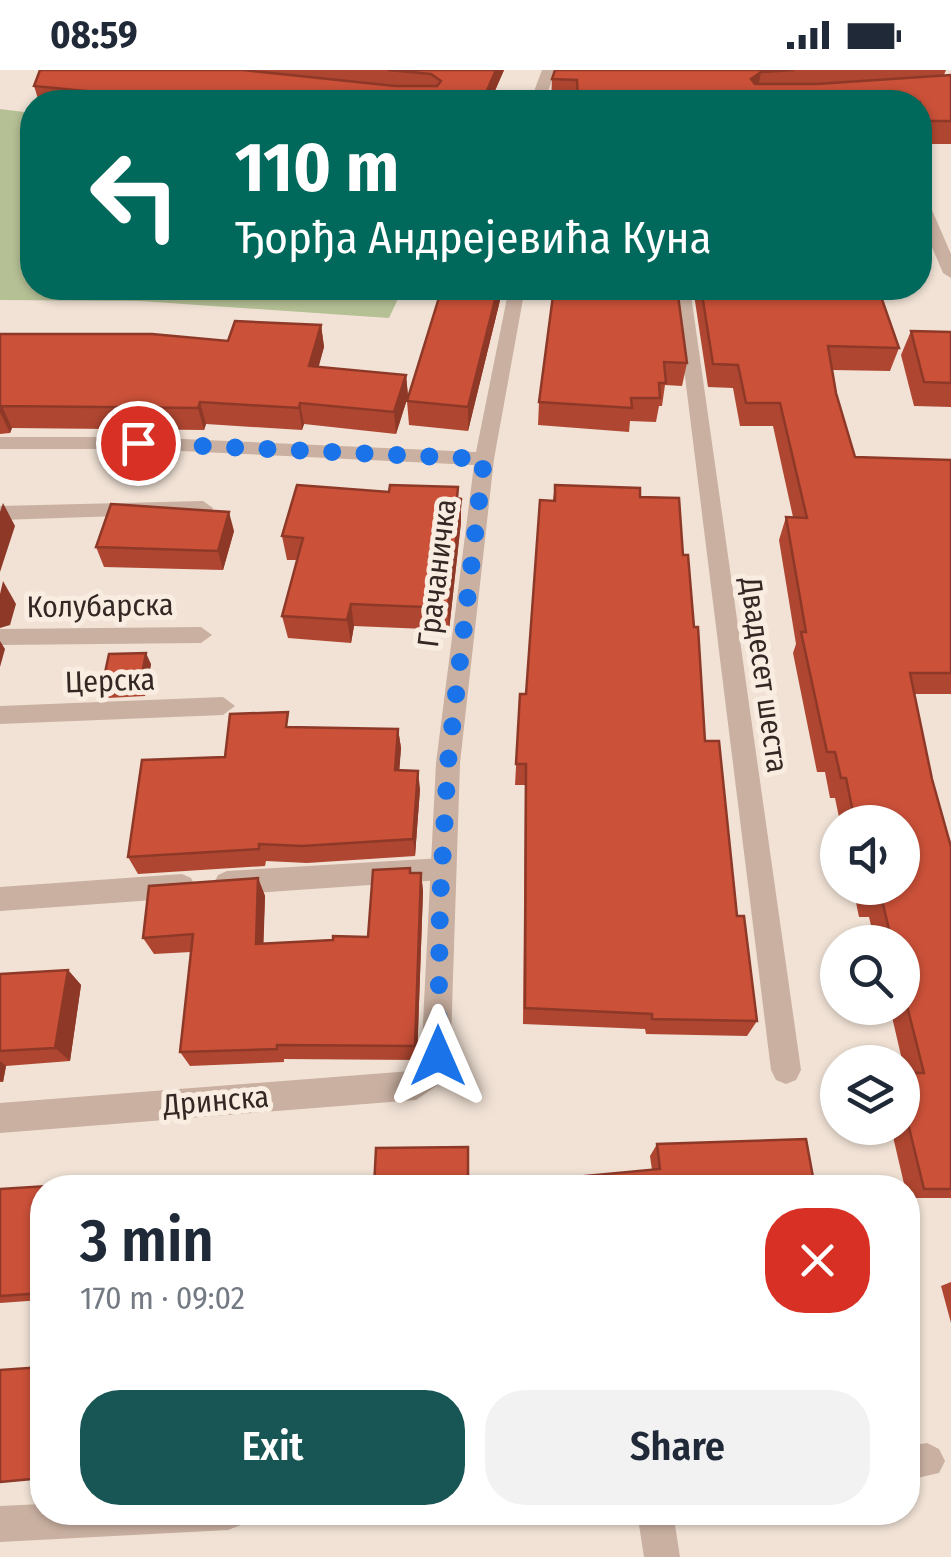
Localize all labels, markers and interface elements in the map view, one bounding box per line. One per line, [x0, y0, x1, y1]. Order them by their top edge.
text: 08:59 [50, 12, 138, 58]
text: 110 m [235, 126, 399, 210]
icon: left [70, 130, 200, 260]
text: Ђорђа Андрејевића Куна [235, 211, 712, 265]
pin [96, 401, 181, 486]
icon: arrive [111, 416, 166, 471]
street label: Грачаничка [410, 497, 464, 649]
street label: Двадесет шеста [732, 574, 796, 775]
street label: Колубарска [26, 587, 174, 625]
street label: Церска [64, 661, 156, 701]
map controls [820, 805, 920, 1145]
button: sound [820, 805, 920, 905]
button: search [820, 925, 920, 1025]
position arrow [386, 1004, 490, 1108]
button: layers [820, 1045, 920, 1145]
street label: Дринска [161, 1078, 270, 1124]
text: 3 min [80, 1205, 214, 1277]
button: close [765, 1208, 870, 1313]
text: 170 m · 09:02 [80, 1279, 245, 1317]
button: Exit [80, 1390, 465, 1505]
button: Share [485, 1390, 870, 1505]

